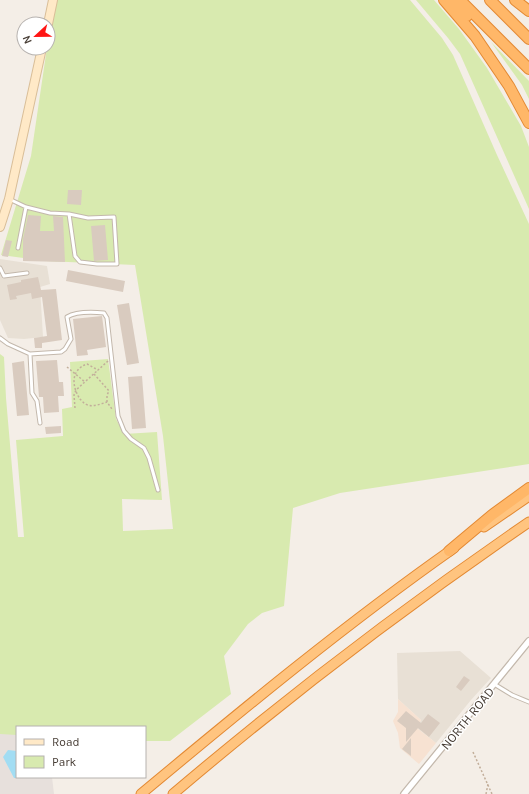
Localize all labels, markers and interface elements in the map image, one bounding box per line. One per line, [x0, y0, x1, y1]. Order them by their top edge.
north arrow [16, 16, 56, 56]
text: N [20, 33, 35, 46]
street label: NORTH ROAD [438, 684, 497, 753]
legend [16, 726, 146, 778]
text: Road [52, 735, 80, 749]
text: Park [52, 755, 77, 769]

